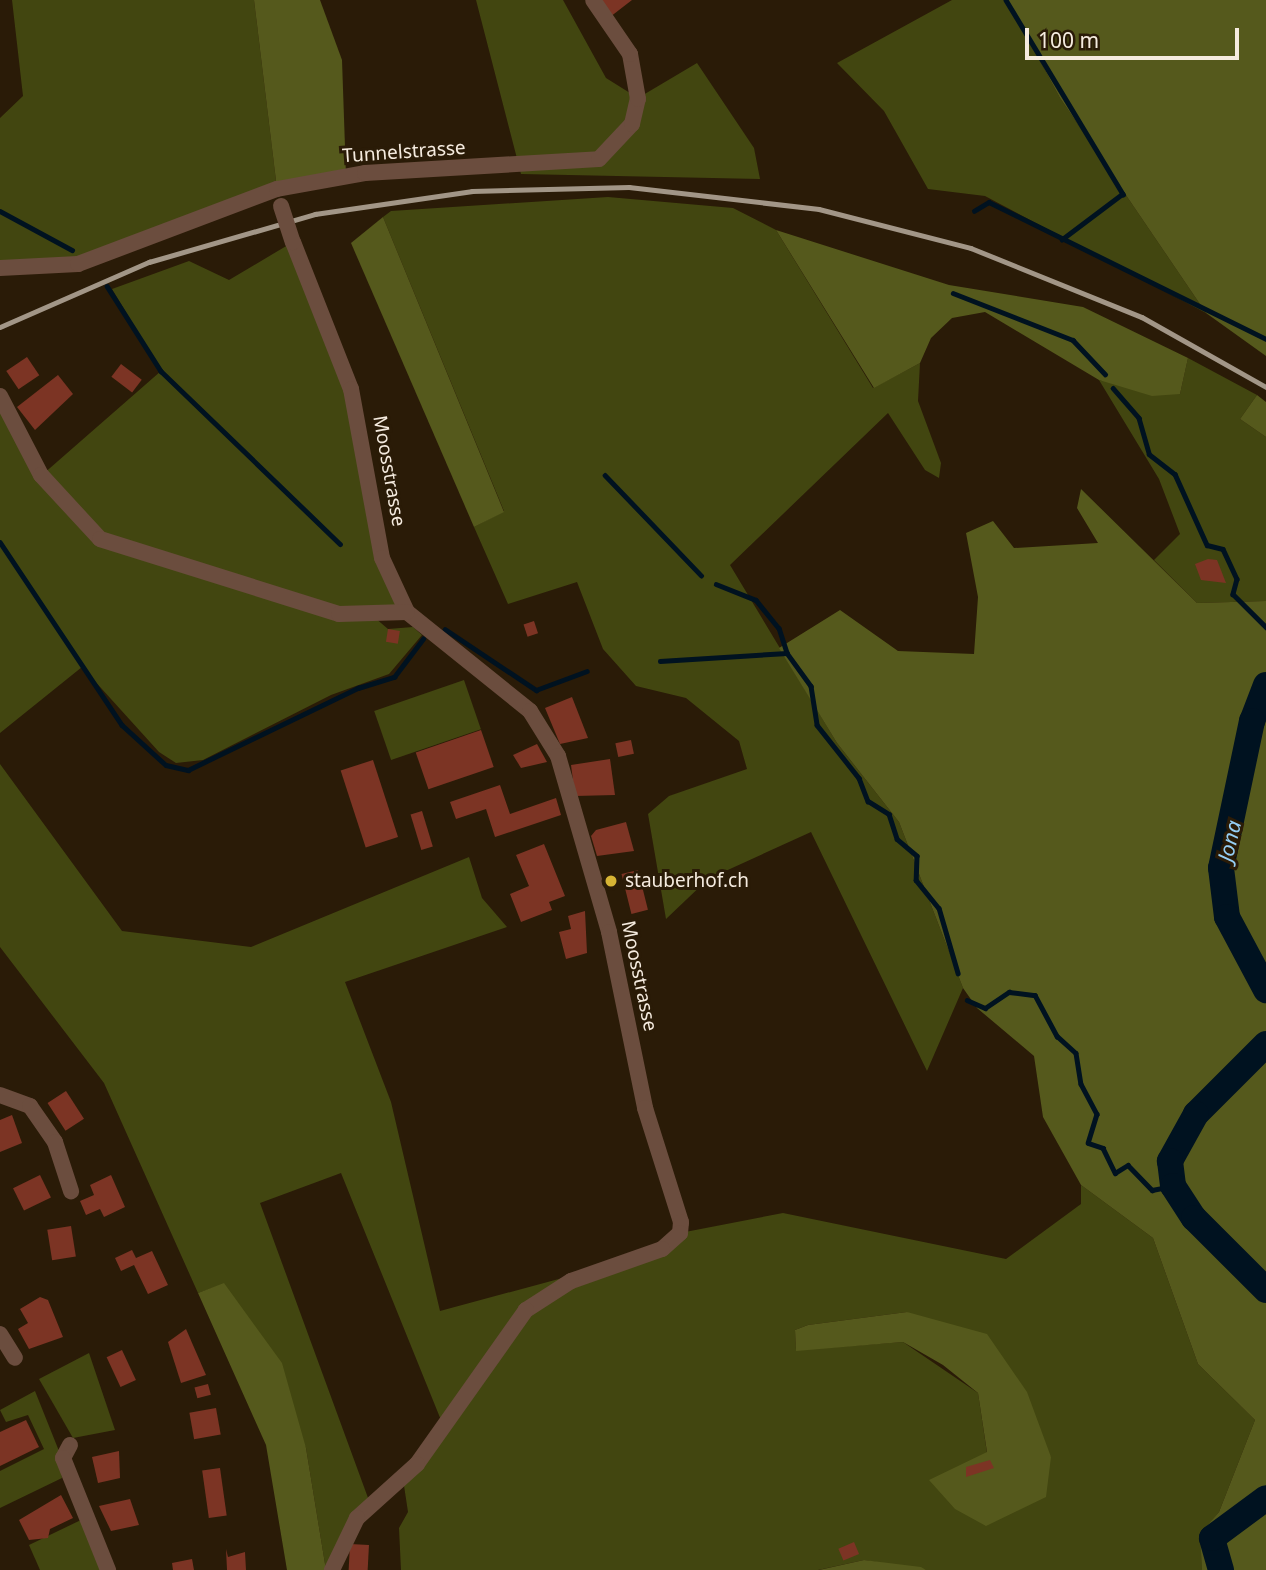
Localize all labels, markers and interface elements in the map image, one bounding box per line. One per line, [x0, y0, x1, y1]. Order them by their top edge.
scale bar [1028, 14, 1242, 58]
text: 100 m [1038, 26, 1099, 54]
street label: Tunnelstrasse [342, 136, 466, 168]
street label: Moosstrasse [368, 414, 410, 528]
water label: Jona [1212, 818, 1246, 864]
place label: stauberhof.ch [625, 870, 749, 892]
marker: stauberhof.ch [603, 873, 619, 889]
street label: Moosstrasse [616, 919, 662, 1033]

